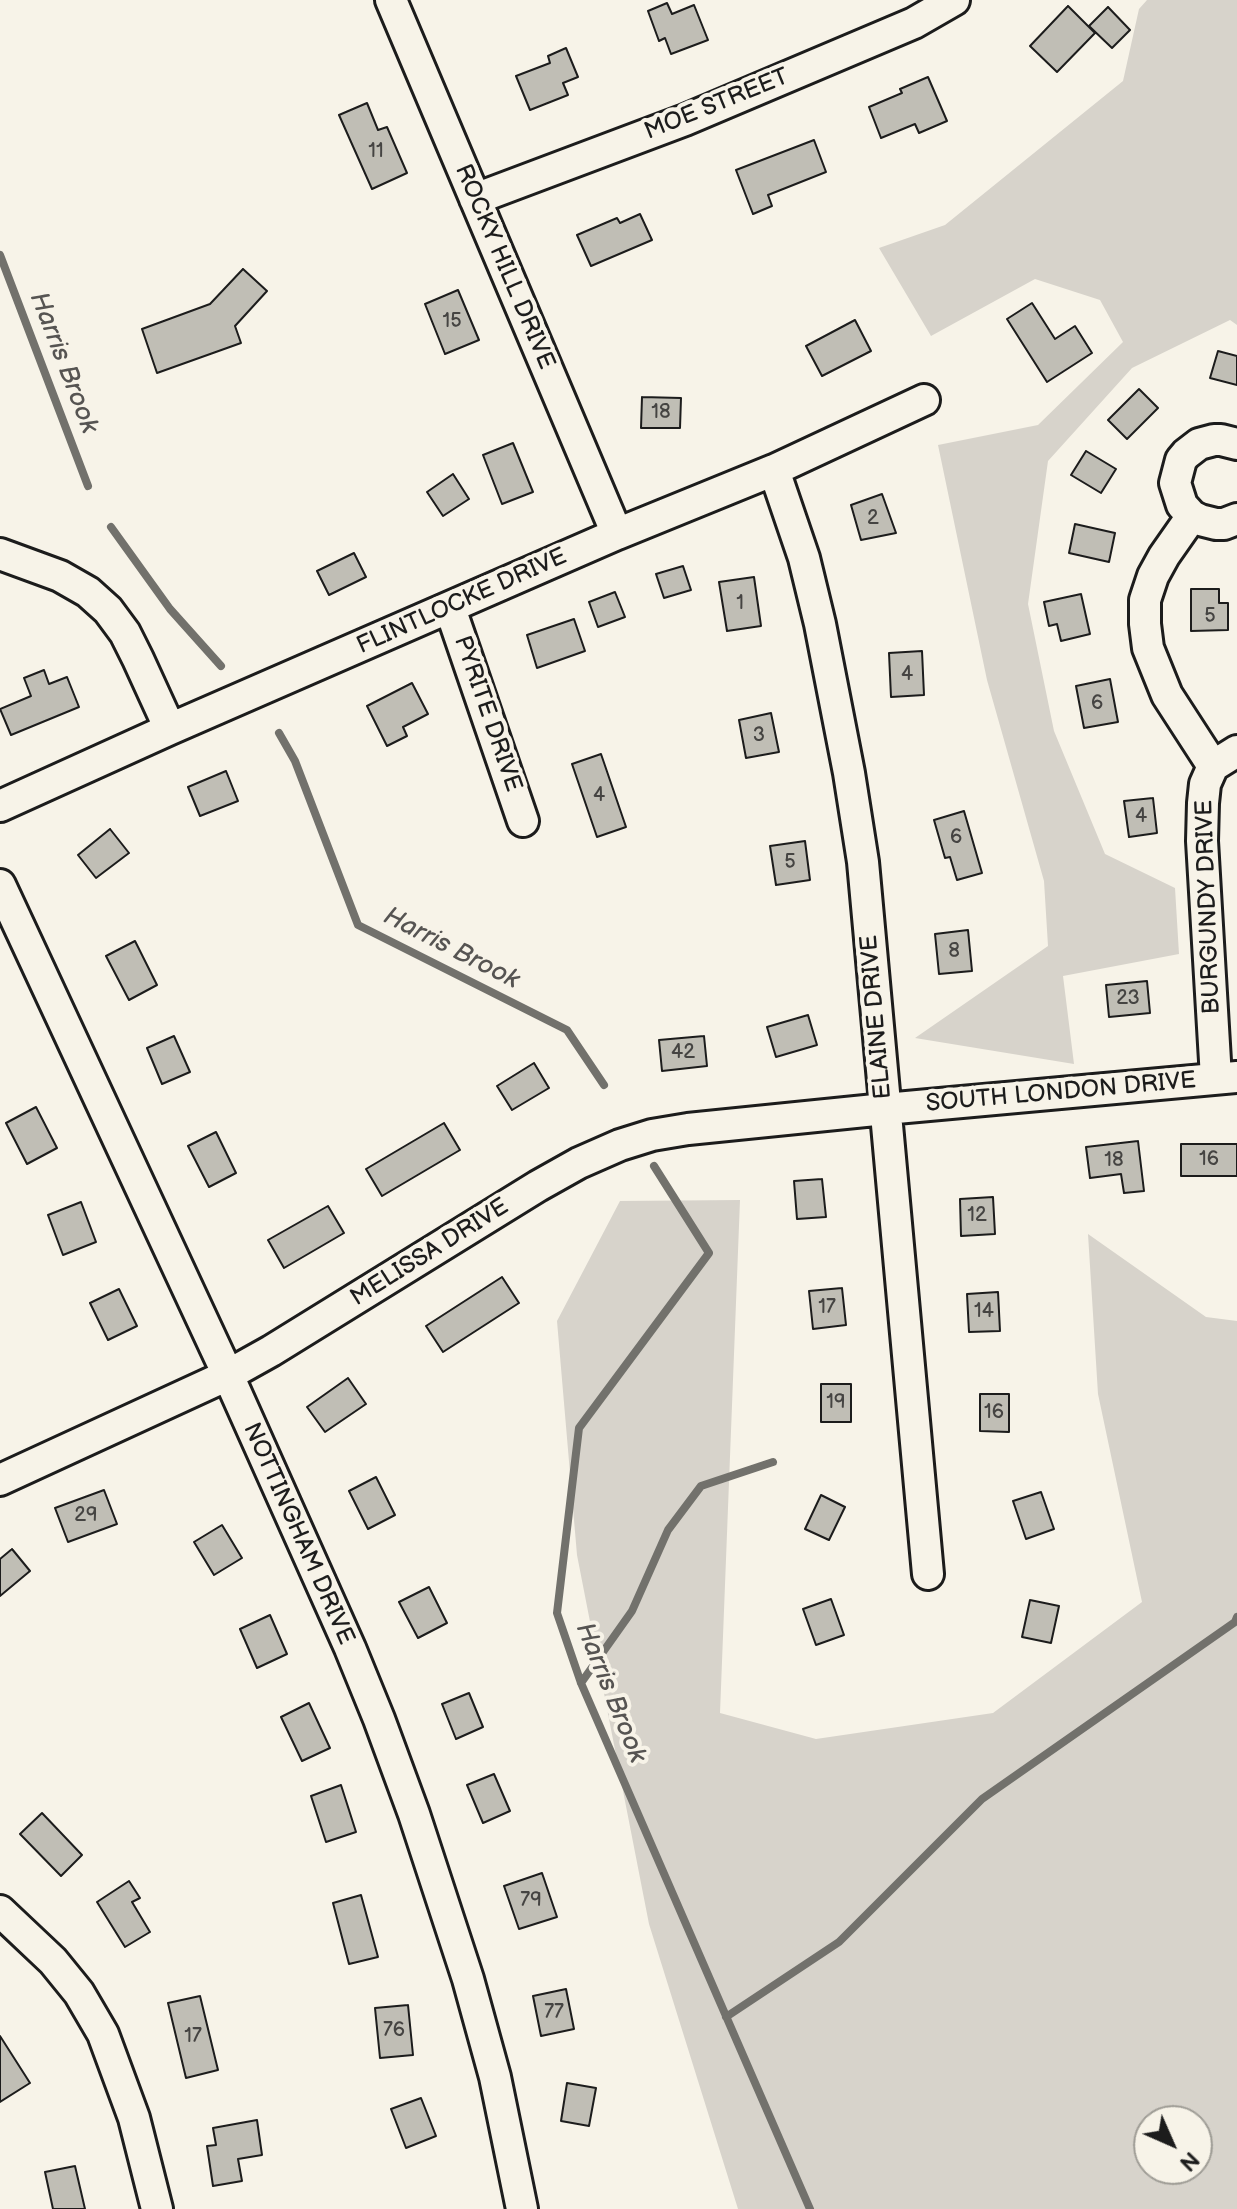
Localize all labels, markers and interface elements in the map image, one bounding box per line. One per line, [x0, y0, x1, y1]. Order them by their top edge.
street label: MOE STREET [641, 63, 793, 147]
house number: 11 [368, 140, 384, 164]
street label: ROCKY HILL DRIVE [448, 160, 560, 374]
water label: Harris Brook [22, 288, 104, 438]
house number: 15 [442, 310, 462, 334]
house number: 18 [651, 401, 671, 425]
house number: 2 [867, 507, 879, 531]
street label: FLINTLOCKE DRIVE [353, 543, 571, 661]
house number: 1 [736, 592, 744, 616]
house number: 5 [1204, 605, 1216, 629]
street label: PYRITE DRIVE [447, 632, 527, 796]
house number: 4 [901, 663, 913, 687]
house number: 6 [1091, 692, 1103, 716]
house number: 3 [753, 724, 765, 748]
house number: 4 [593, 784, 605, 808]
street label: BURGUNDY DRIVE [1191, 799, 1227, 1015]
house number: 4 [1135, 805, 1147, 829]
house number: 6 [950, 826, 962, 850]
house number: 5 [784, 851, 796, 875]
water label: Harris Brook [378, 901, 524, 997]
street label: ELAINE DRIVE [855, 934, 899, 1100]
house number: 8 [948, 940, 960, 964]
house number: 23 [1116, 987, 1140, 1011]
house number: 42 [671, 1041, 695, 1065]
street label: SOUTH LONDON DRIVE [925, 1067, 1197, 1119]
house number: 16 [1199, 1148, 1219, 1172]
house number: 18 [1104, 1149, 1124, 1173]
street label: MELISSA DRIVE [346, 1193, 514, 1313]
house number: 12 [967, 1204, 987, 1228]
house number: 17 [818, 1296, 836, 1320]
house number: 14 [974, 1300, 994, 1324]
house number: 19 [826, 1391, 846, 1415]
house number: 16 [984, 1401, 1004, 1425]
street label: NOTTINGHAM DRIVE [236, 1419, 360, 1649]
house number: 29 [74, 1504, 98, 1528]
water label: Harris Brook [568, 1618, 652, 1768]
house number: 79 [520, 1889, 542, 1913]
house number: 77 [544, 2001, 564, 2025]
house number: 76 [383, 2019, 405, 2043]
house number: 17 [184, 2025, 202, 2049]
north arrow [1133, 2105, 1213, 2185]
text: N [1174, 2146, 1204, 2176]

